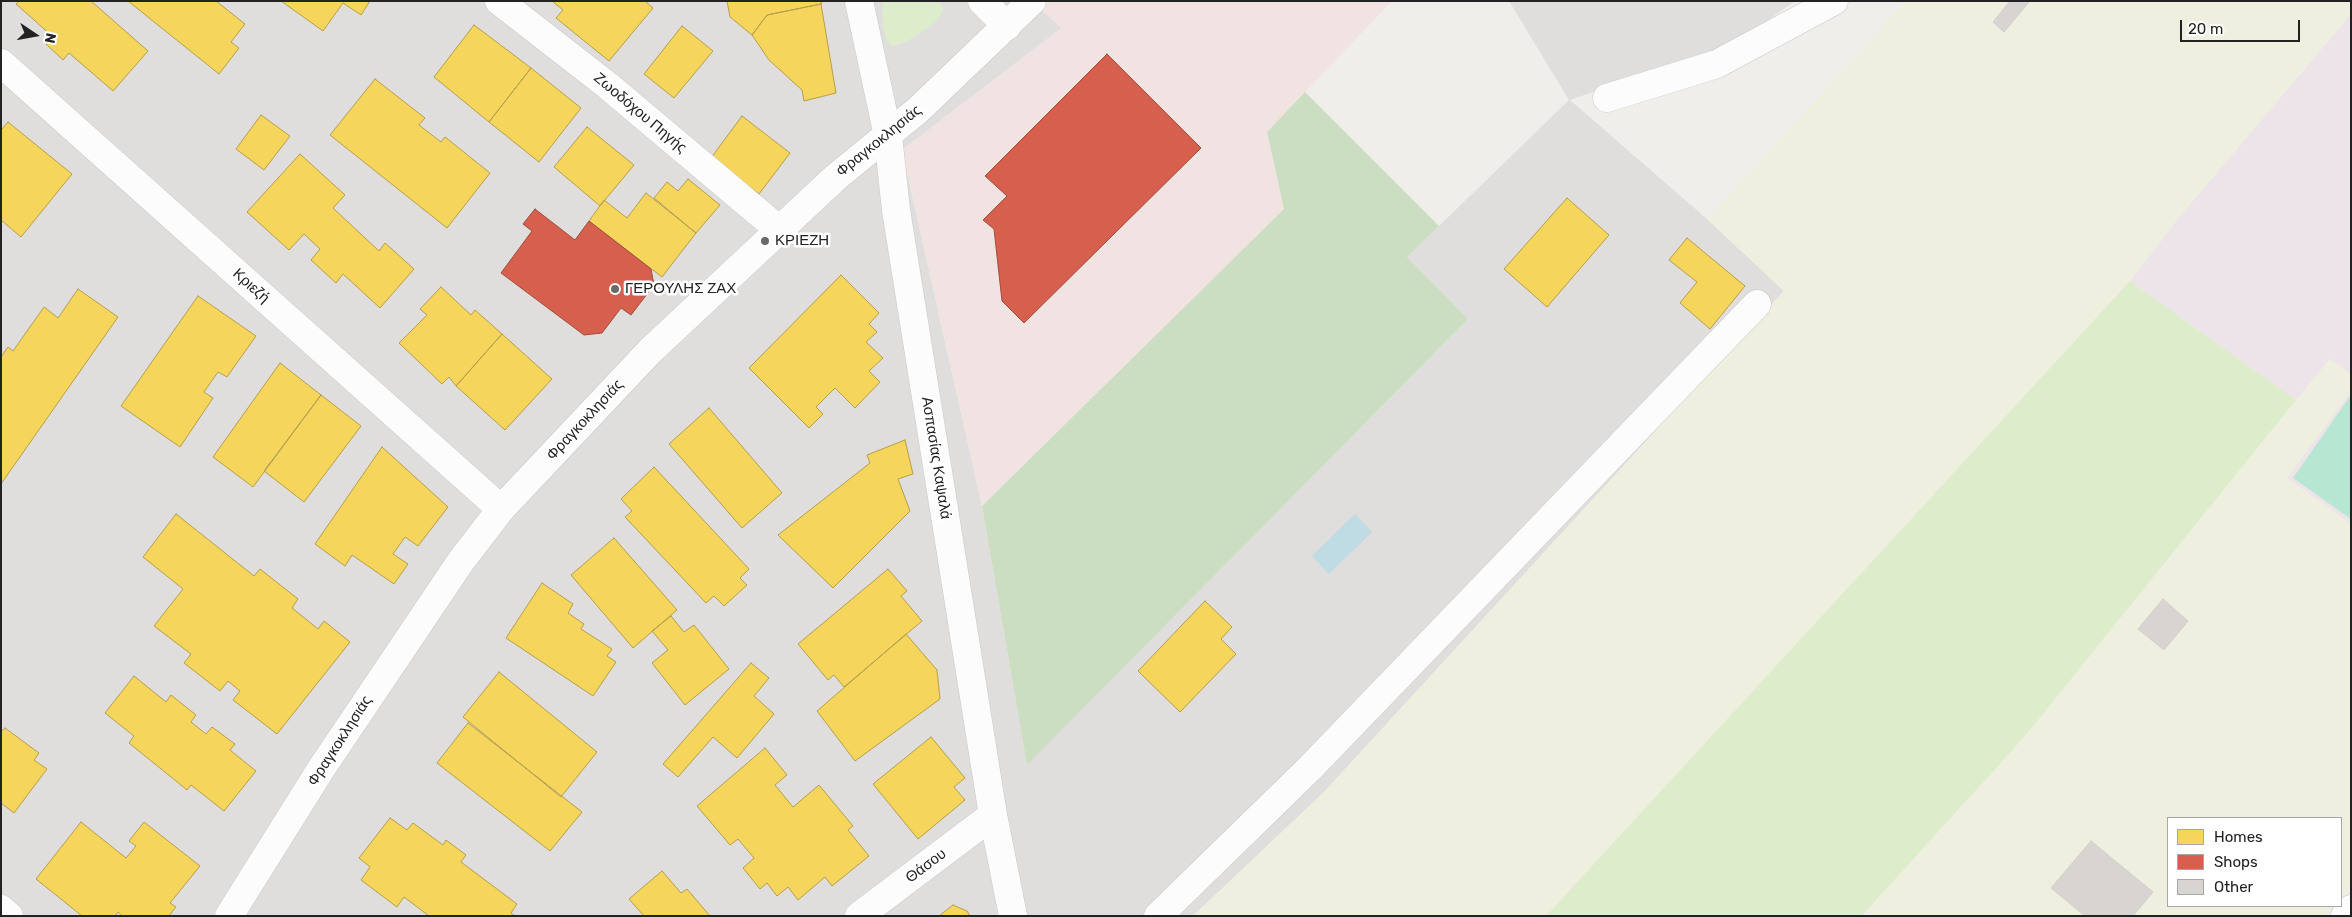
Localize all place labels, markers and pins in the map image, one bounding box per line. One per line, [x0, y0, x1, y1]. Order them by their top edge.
place label: ΚΡΙΕΖΗ [775, 232, 829, 250]
marker: ΚΡΙΕΖΗ [759, 235, 771, 247]
place label: ΓΕΡΟΥΛΗΣ ΖΑΧ [625, 280, 736, 298]
marker: ΓΕΡΟΥΛΗΣ ΖΑΧ [609, 283, 621, 295]

